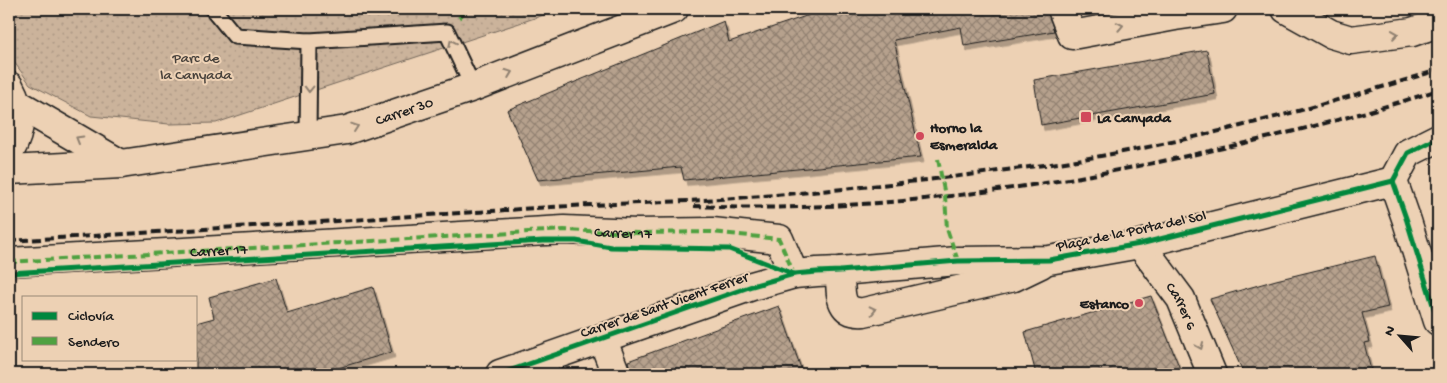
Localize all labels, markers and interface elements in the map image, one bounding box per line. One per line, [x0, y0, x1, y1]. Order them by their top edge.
one-way arrow [1116, 21, 1125, 32]
one-way arrow [1391, 29, 1399, 40]
one-way arrow [448, 39, 459, 48]
park label: Parc de la Canyada [160, 50, 232, 85]
one-way arrow [504, 69, 513, 80]
one-way arrow [303, 85, 314, 93]
street label: Carrer 30 [373, 94, 436, 131]
marker: La Canyada [1079, 110, 1093, 124]
place label: La Canyada [1097, 110, 1171, 128]
place label: Horno la Esmeralda [930, 120, 998, 155]
one-way arrow [351, 123, 359, 133]
marker: Horno la Esmeralda [914, 130, 926, 142]
one-way arrow [75, 136, 84, 146]
street label: Plaça de la Porta del Sol [1054, 207, 1208, 257]
street label: Carrer 17 [594, 224, 653, 244]
street label: Carrer 17 [189, 241, 249, 263]
street label: Carrer de Sant Vicent Ferrer [578, 268, 752, 343]
street label: Carrer 6 [1161, 279, 1200, 333]
legend [22, 296, 198, 360]
place label: Estanco [1080, 296, 1129, 314]
marker: Estanco [1133, 297, 1145, 309]
one-way arrow [869, 305, 878, 316]
text: Ciclovía [68, 308, 114, 326]
north arrow [1374, 310, 1424, 360]
text: N [1381, 323, 1400, 339]
text: Sendero [68, 334, 120, 352]
one-way arrow [1194, 341, 1205, 350]

